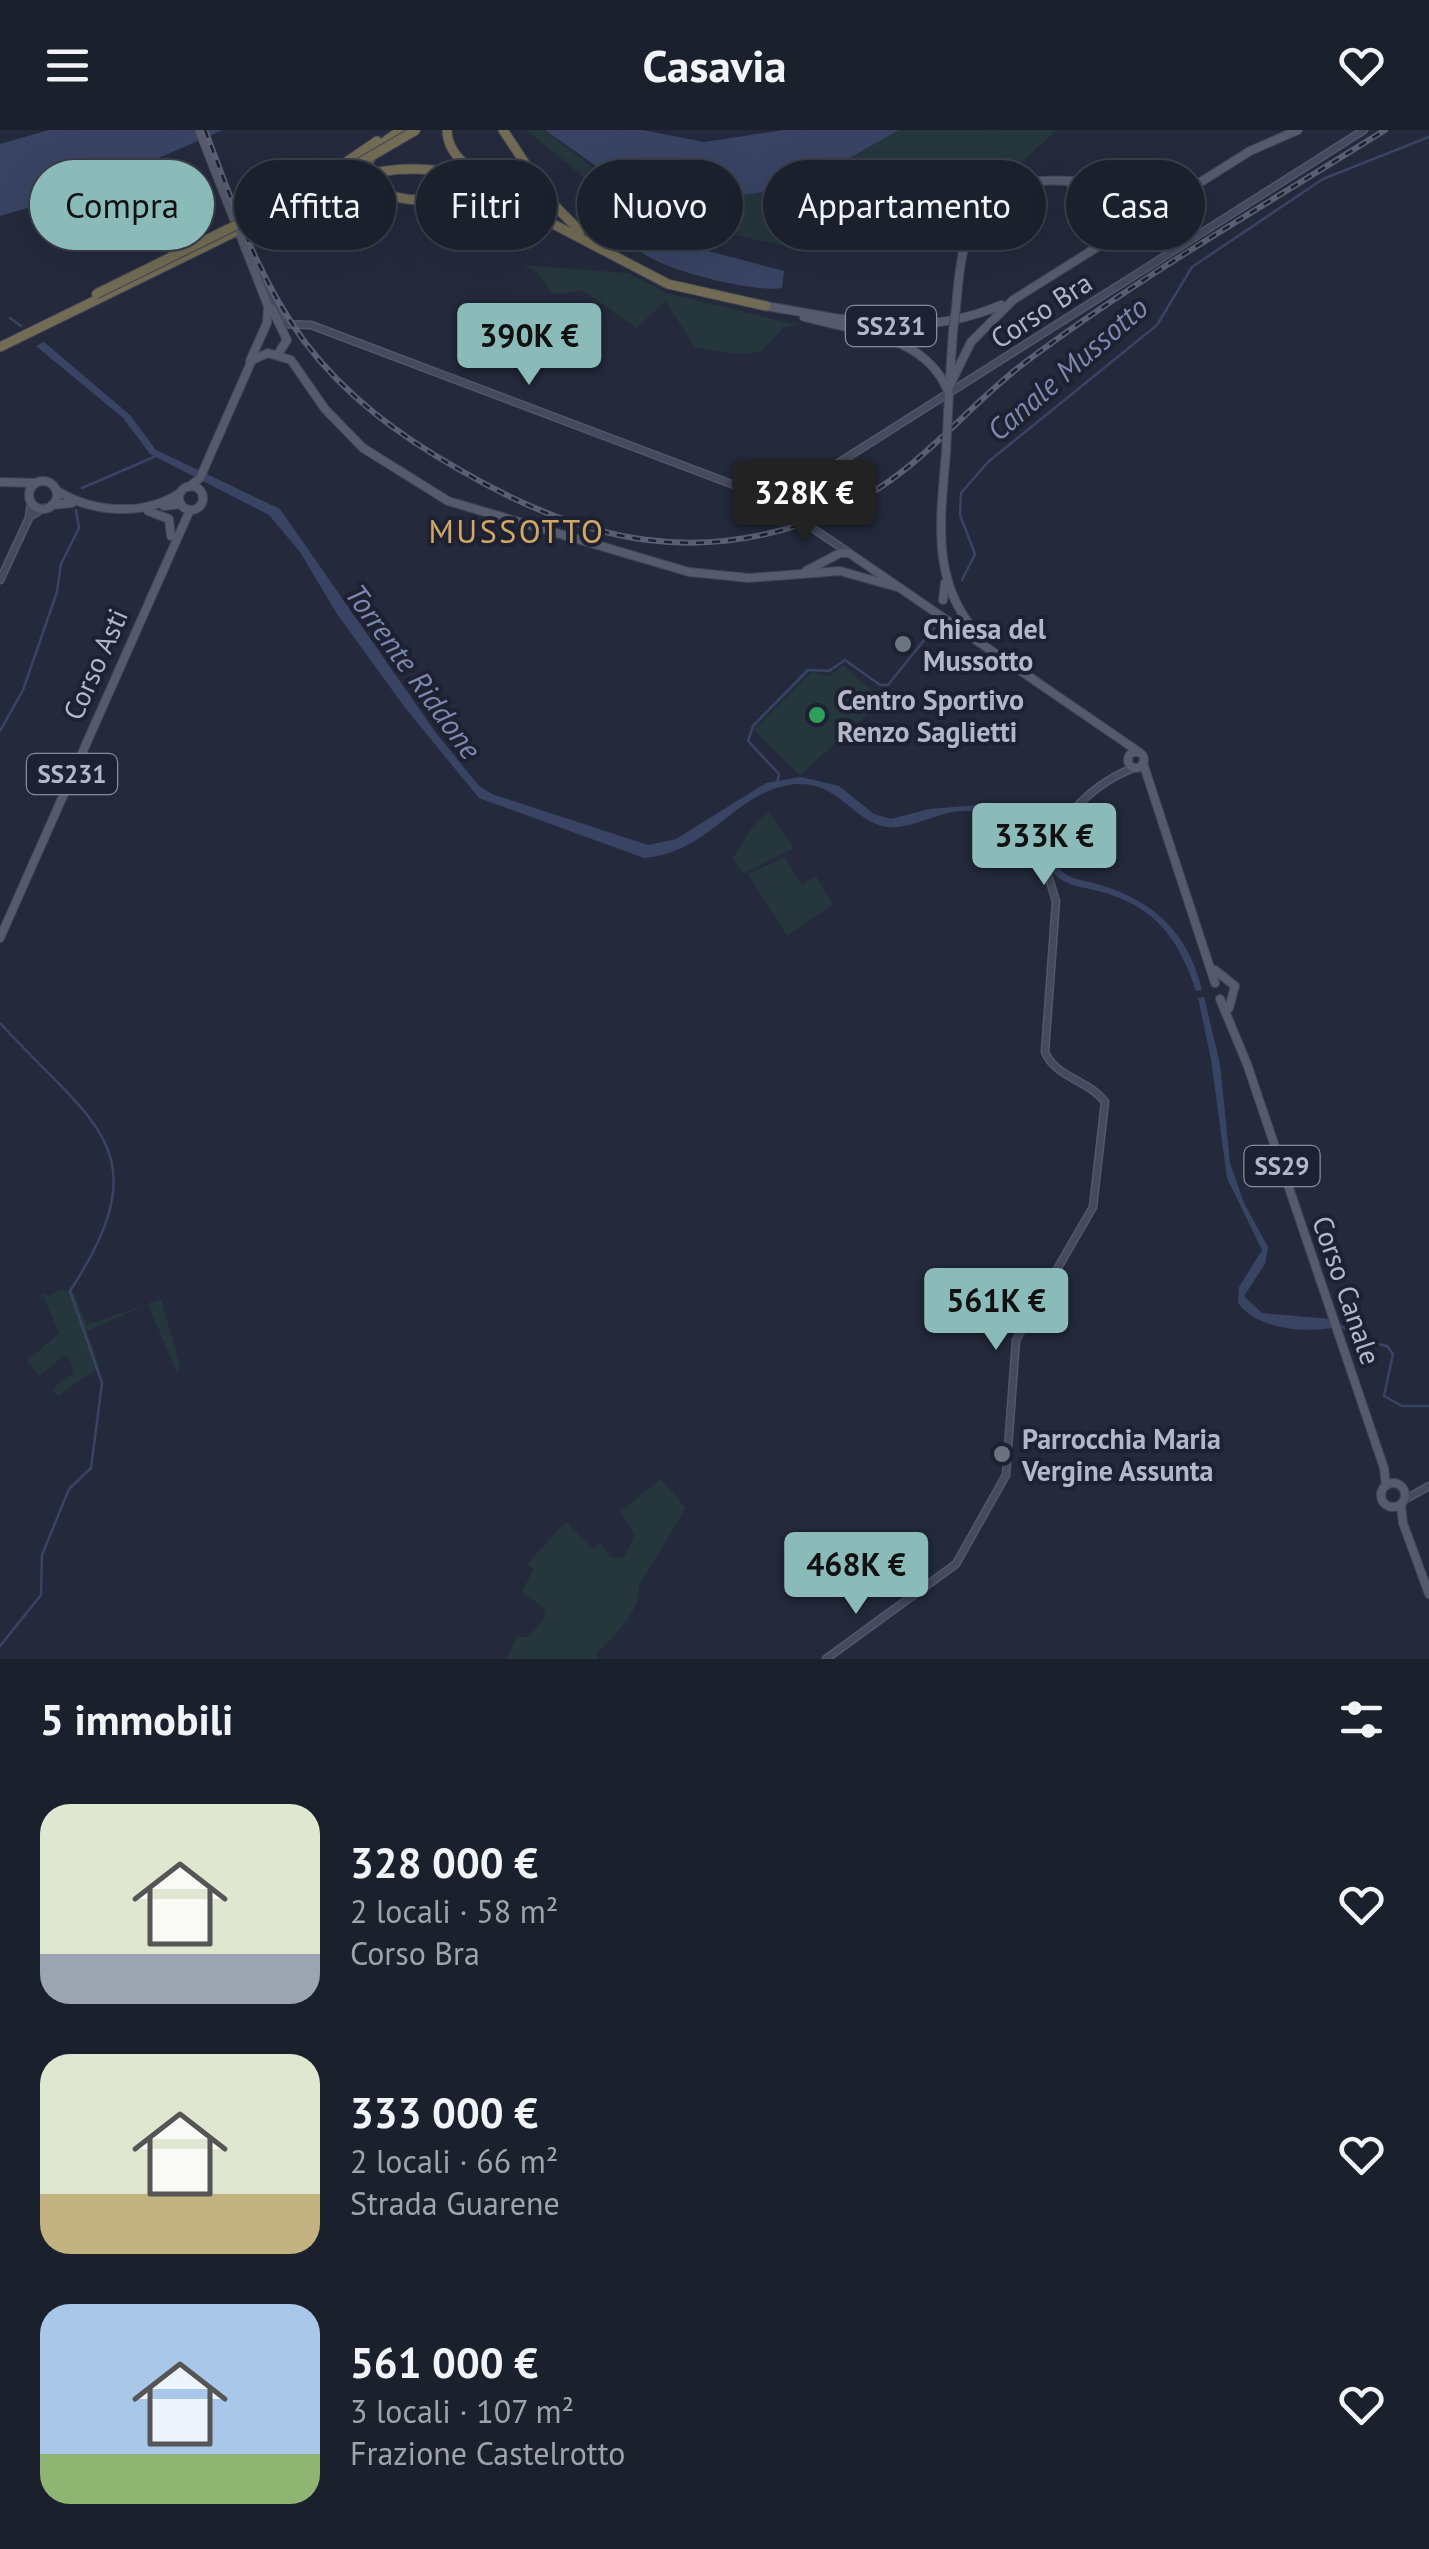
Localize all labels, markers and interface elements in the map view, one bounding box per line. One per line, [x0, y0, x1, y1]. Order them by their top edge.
text: Casavia [642, 36, 787, 94]
icon: menu [40, 38, 95, 93]
icon: heart [1334, 38, 1389, 93]
chip: Compra [30, 160, 214, 250]
chip: Affitta [234, 160, 396, 250]
chip: Filtri [416, 160, 557, 250]
chip: Nuovo [577, 160, 743, 250]
chip: Appartamento [763, 160, 1046, 250]
chip: Casa [1066, 160, 1205, 250]
street label: Corso Bra [983, 264, 1099, 356]
water label: Canale Mussotto [979, 287, 1155, 449]
pin: 390K € [448, 303, 610, 388]
road number: SS231 [846, 306, 936, 346]
text: 390K € [479, 314, 579, 356]
pin: 328K € [723, 460, 885, 545]
text: 328K € [754, 471, 854, 513]
district label: MUSSOTTO [428, 510, 606, 552]
water label: Torrente Riddone [337, 576, 491, 766]
street label: Corso Asti [54, 603, 136, 725]
place label: Chiesa del Mussotto [923, 610, 1047, 679]
marker: Chiesa del Mussotto [892, 633, 914, 655]
place label: Centro Sportivo Renzo Saglietti [837, 681, 1024, 750]
marker: Centro Sportivo Renzo Saglietti [806, 704, 828, 726]
road number: SS231 [27, 754, 117, 794]
pin: 333K € [963, 803, 1125, 888]
text: 333K € [994, 814, 1094, 856]
road number: SS29 [1244, 1146, 1320, 1186]
street label: Corso Canale [1304, 1211, 1390, 1369]
pin: 561K € [915, 1268, 1077, 1353]
text: 561K € [946, 1279, 1046, 1321]
place label: Parrocchia Maria Vergine Assunta [1021, 1420, 1221, 1489]
marker: Parrocchia Maria Vergine Assunta [991, 1443, 1013, 1465]
pin: 468K € [775, 1532, 937, 1617]
text: 468K € [806, 1543, 906, 1585]
text: 5 immobili [40, 1692, 233, 1747]
icon: filters [1334, 1692, 1389, 1747]
text: 328 000 € [350, 1835, 538, 1890]
icon: home [120, 1844, 240, 1964]
icon: heart [1334, 1877, 1389, 1932]
text: 2 locali · 58 m² [350, 1890, 558, 1932]
text: Corso Bra [350, 1932, 480, 1974]
text: 333 000 € [350, 2085, 538, 2140]
icon: home [120, 2094, 240, 2214]
icon: heart [1334, 2127, 1389, 2182]
text: 2 locali · 66 m² [350, 2140, 558, 2182]
text: Strada Guarene [350, 2182, 560, 2224]
text: 561 000 € [350, 2335, 538, 2390]
icon: home [120, 2344, 240, 2464]
icon: heart [1334, 2377, 1389, 2432]
text: 3 locali · 107 m² [350, 2390, 574, 2432]
text: Frazione Castelrotto [350, 2432, 625, 2474]

